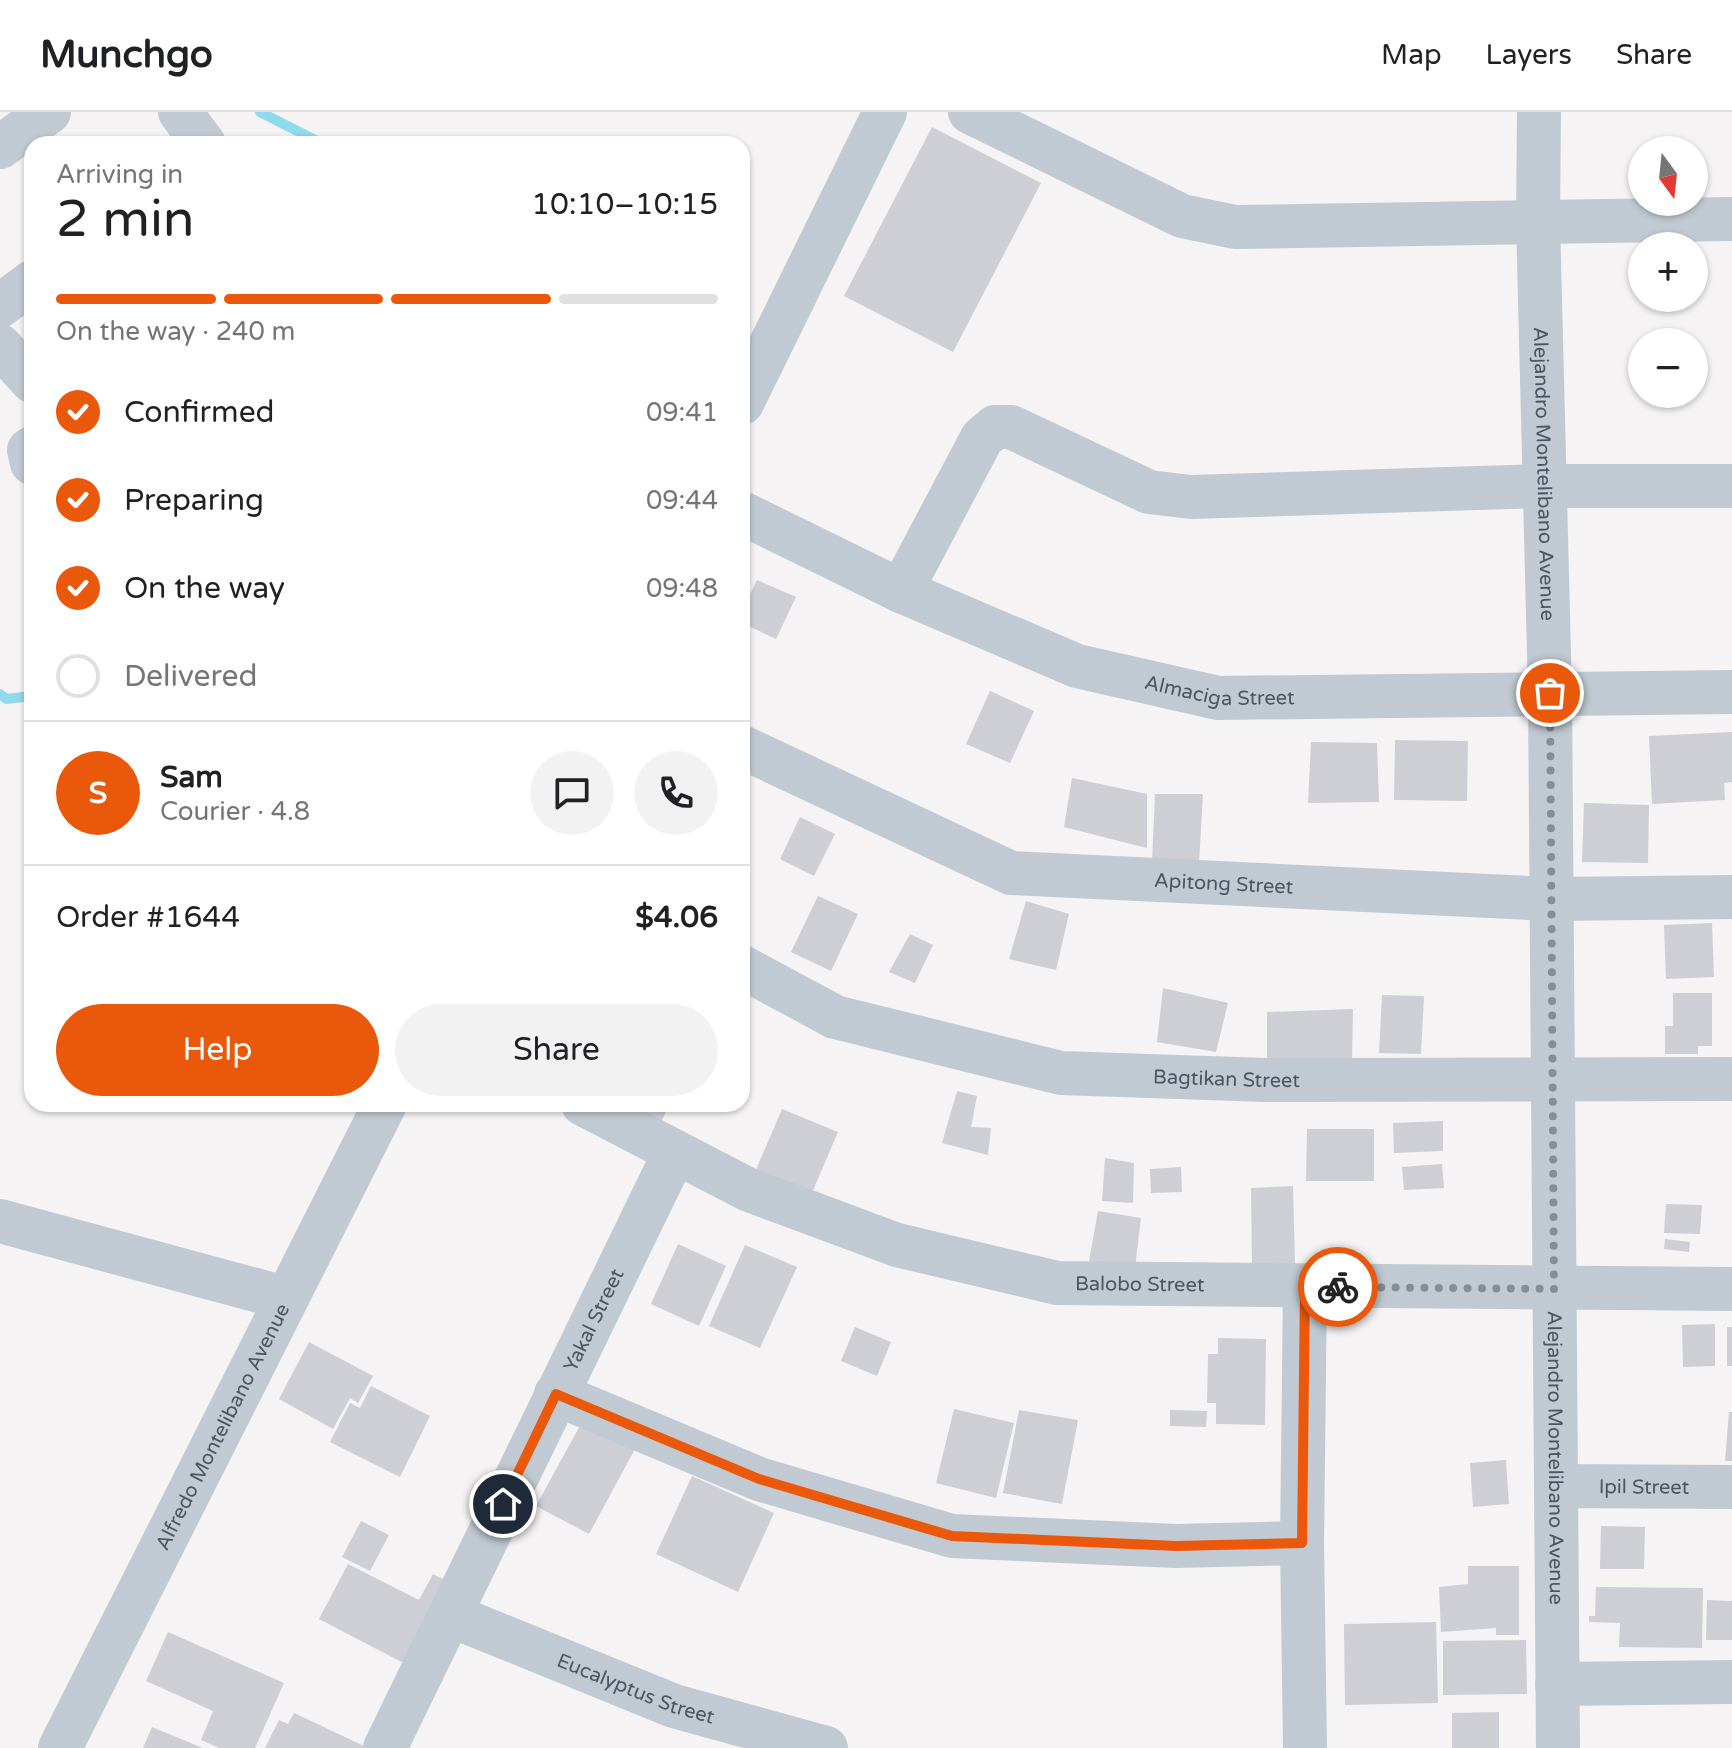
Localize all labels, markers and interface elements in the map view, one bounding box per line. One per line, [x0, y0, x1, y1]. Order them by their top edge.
text: Munchgo [40, 32, 213, 78]
text: Map [1381, 38, 1442, 72]
text: Layers [1486, 38, 1572, 72]
text: Share [1616, 38, 1692, 72]
north arrow [1628, 136, 1708, 216]
map controls [1628, 136, 1708, 408]
text: Arriving in [56, 159, 183, 190]
text: 10:10–10:15 [531, 186, 718, 223]
text: 2 min [56, 188, 195, 251]
button: + [1628, 232, 1708, 312]
text: On the way · 240 m [56, 316, 295, 347]
street label: Alejandro Montelibano Avenue [1528, 327, 1559, 621]
button: − [1628, 328, 1708, 408]
icon: check [56, 390, 100, 434]
text: Confirmed [124, 394, 275, 431]
text: 09:41 [646, 397, 718, 428]
icon: check [56, 478, 100, 522]
text: Preparing [124, 482, 264, 519]
text: 09:44 [646, 485, 718, 516]
icon: check [56, 566, 100, 610]
text: On the way [124, 570, 285, 607]
text: 09:48 [646, 573, 718, 604]
text: Delivered [124, 658, 258, 695]
pin [1516, 659, 1584, 727]
street label: Almaciga Street [1142, 671, 1295, 711]
icon: bag [1528, 671, 1572, 715]
button: chat [530, 751, 614, 835]
button: phone [634, 751, 718, 835]
text: Sam [160, 759, 223, 796]
text: S [89, 775, 107, 812]
text: Courier · 4.8 [160, 796, 310, 827]
street label: Apitong Street [1154, 869, 1294, 900]
text: Order #1644 [56, 899, 240, 936]
text: $4.06 [635, 899, 718, 936]
button: Help [56, 1004, 379, 1096]
button: Share [395, 1004, 718, 1096]
street label: Bagtikan Street [1153, 1065, 1300, 1093]
courier [1298, 1247, 1378, 1327]
street label: Yakal Street [559, 1265, 630, 1376]
icon: bike [1316, 1265, 1360, 1309]
street label: Balobo Street [1075, 1272, 1205, 1297]
street label: Alfredo Montelibano Avenue [151, 1300, 295, 1554]
street label: Alejandro Montelibano Avenue [1542, 1311, 1568, 1605]
pin [469, 1470, 537, 1538]
street label: Ipil Street [1599, 1475, 1690, 1500]
icon: home [481, 1482, 525, 1526]
street label: Eucalyptus Street [553, 1649, 717, 1730]

